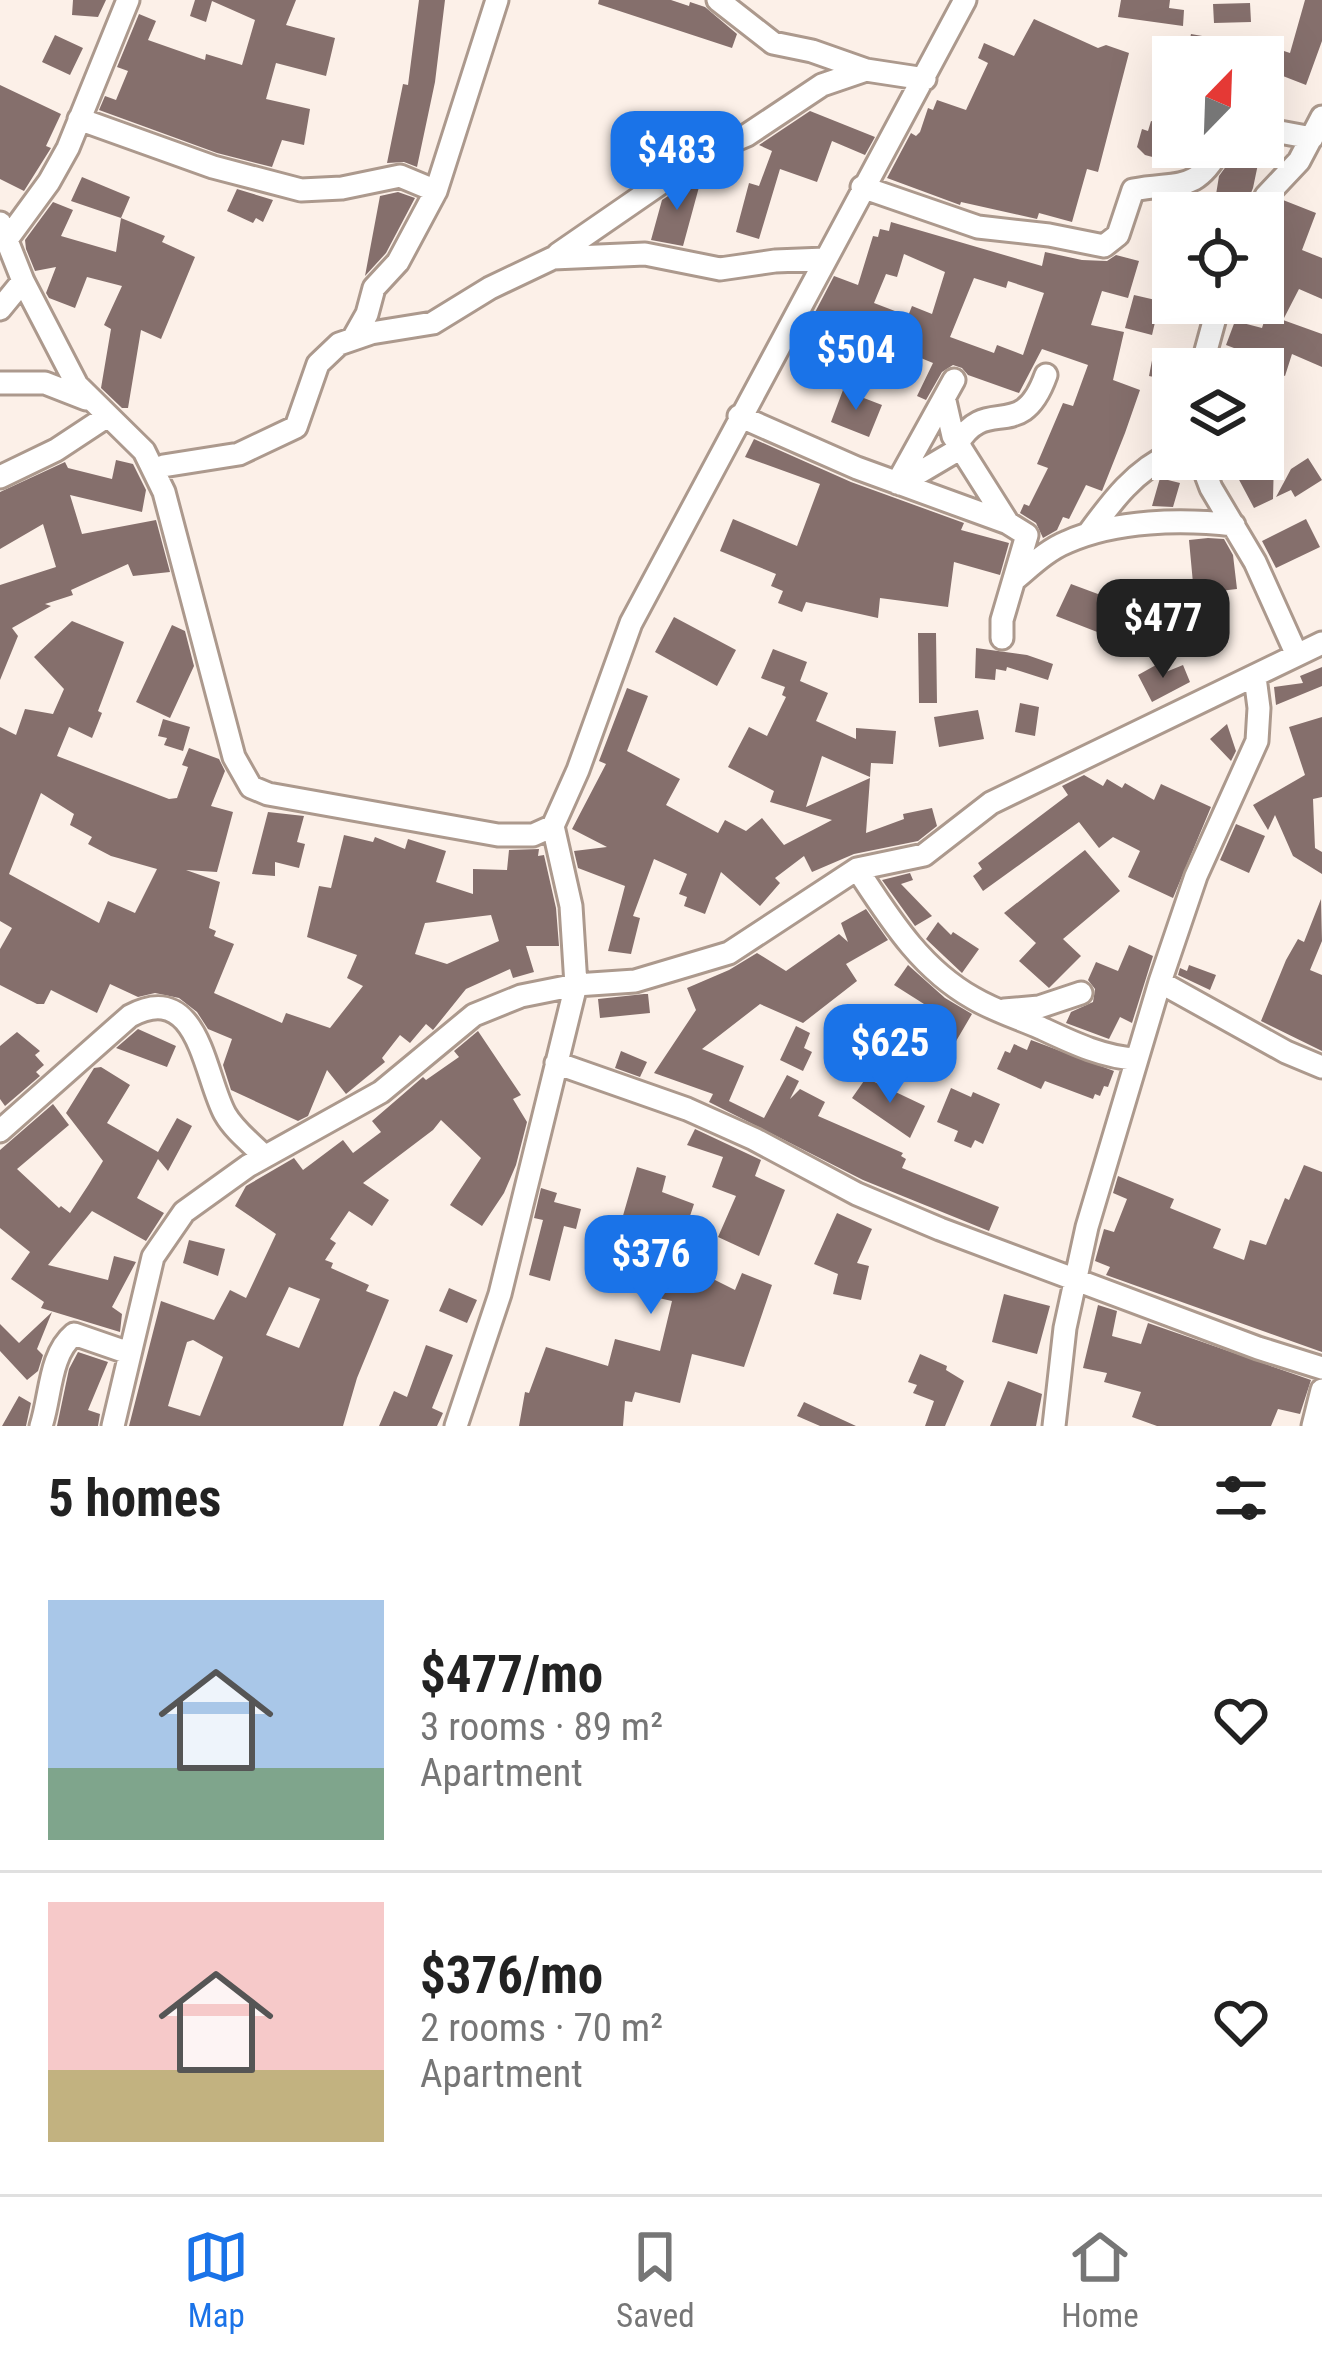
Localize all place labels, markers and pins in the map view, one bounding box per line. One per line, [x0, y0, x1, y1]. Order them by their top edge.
pin: $483 [606, 111, 748, 213]
pin: $504 [785, 311, 927, 413]
pin: $477 [1092, 579, 1234, 681]
pin: $625 [819, 1004, 961, 1106]
pin: $376 [580, 1215, 722, 1317]

